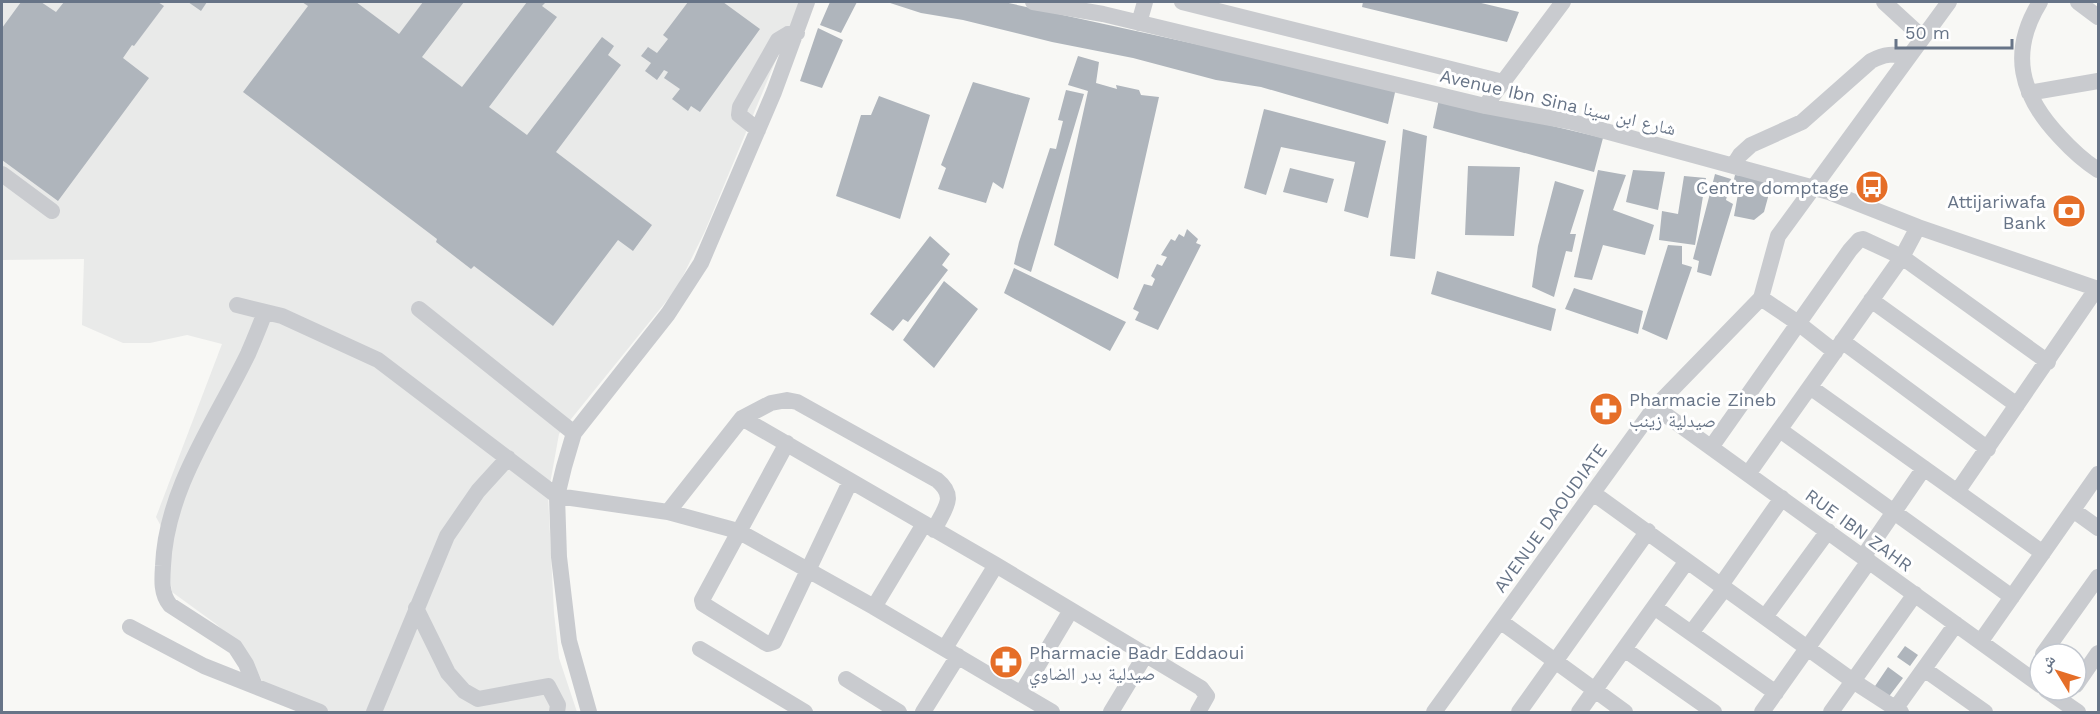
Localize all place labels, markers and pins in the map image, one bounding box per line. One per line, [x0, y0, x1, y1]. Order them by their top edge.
bus stop icon: Centre domptage [1854, 169, 1890, 205]
place label: Centre domptage [1696, 177, 1849, 198]
place label: Attijariwafa Bank [1947, 191, 2046, 233]
bank icon: Attijariwafa Bank [2051, 193, 2087, 229]
place label: Pharmacie Zineb صيدلية زينب [1629, 389, 1776, 431]
pharmacy icon: Pharmacie Zineb صيدلية زينب [1588, 391, 1624, 427]
place label: Pharmacie Badr Eddaoui صيدلية بدر الضاوي [1029, 642, 1244, 688]
pharmacy icon: Pharmacie Badr Eddaoui صيدلية بدر الضاوي [988, 644, 1024, 680]

